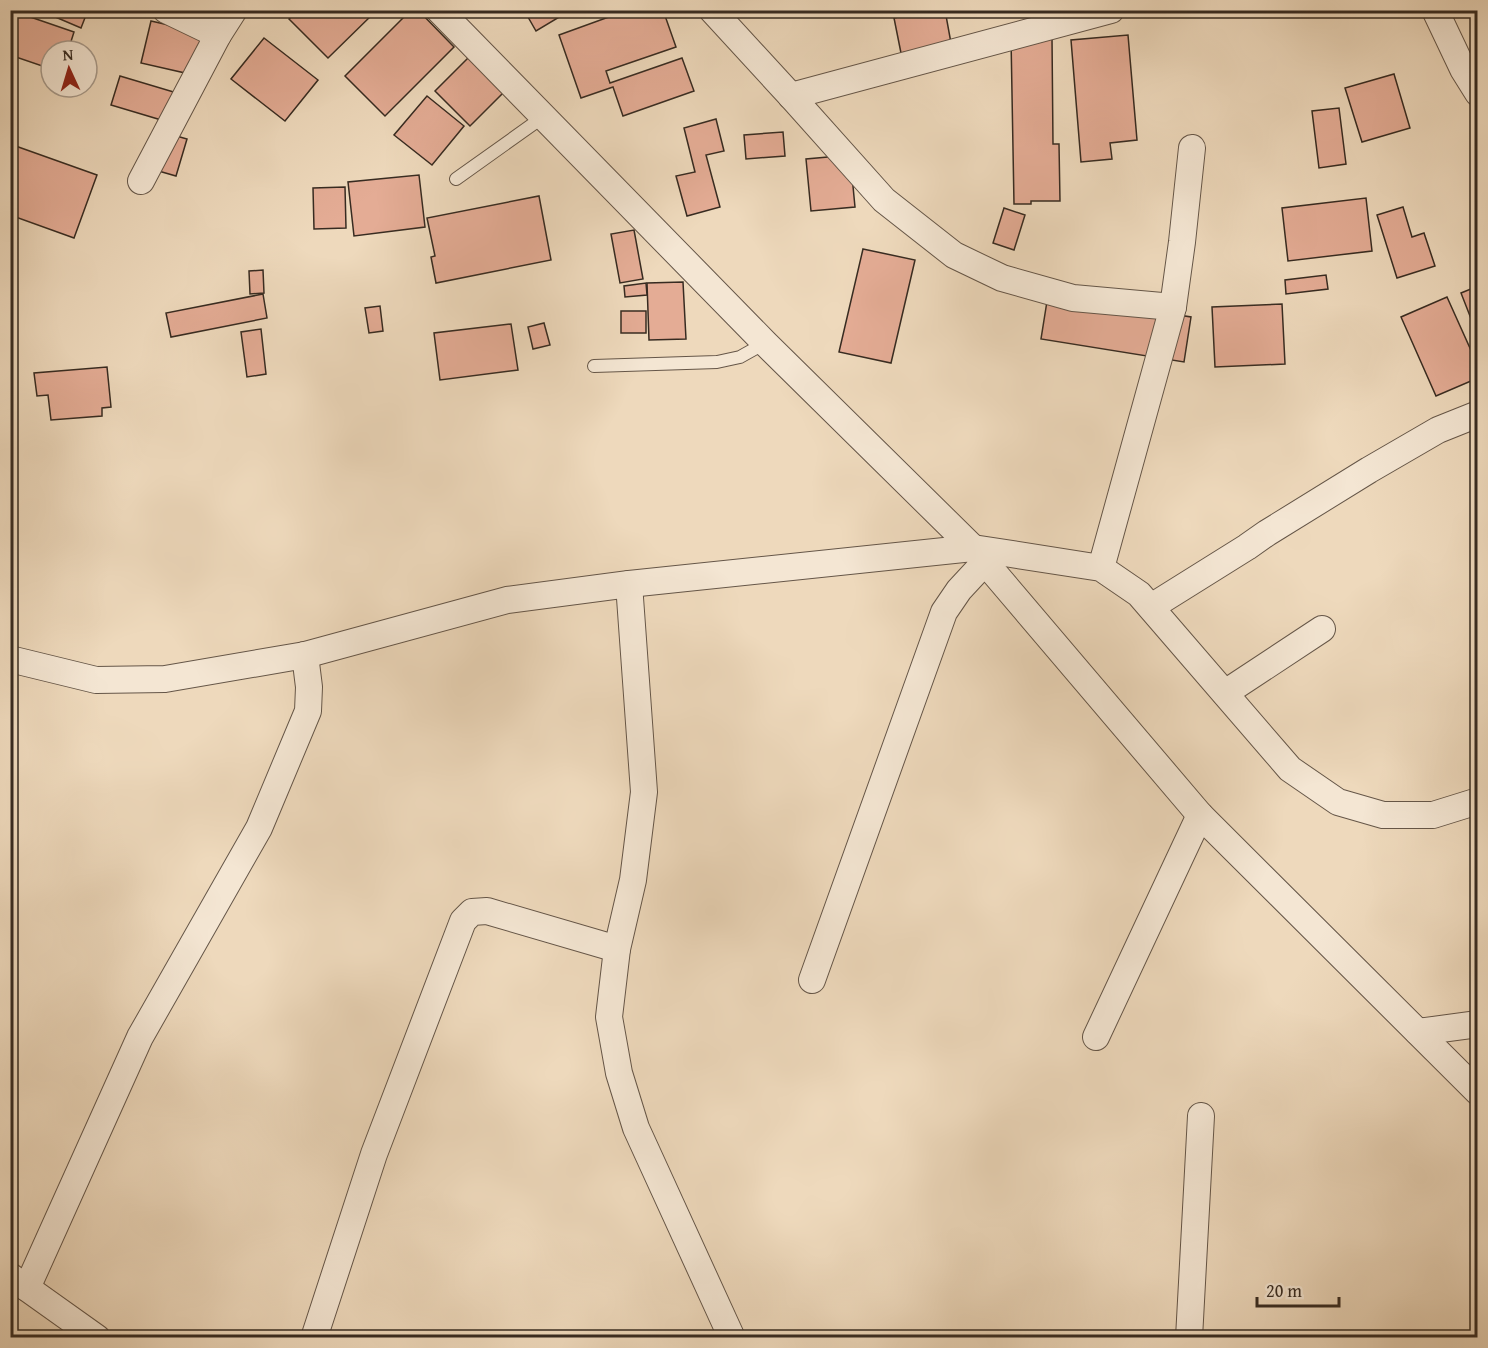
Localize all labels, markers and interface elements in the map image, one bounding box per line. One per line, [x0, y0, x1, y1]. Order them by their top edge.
north arrow [39, 39, 99, 99]
text: N [62, 42, 74, 66]
scale bar [1257, 1270, 1340, 1308]
text: 20 m [1266, 1277, 1302, 1304]

